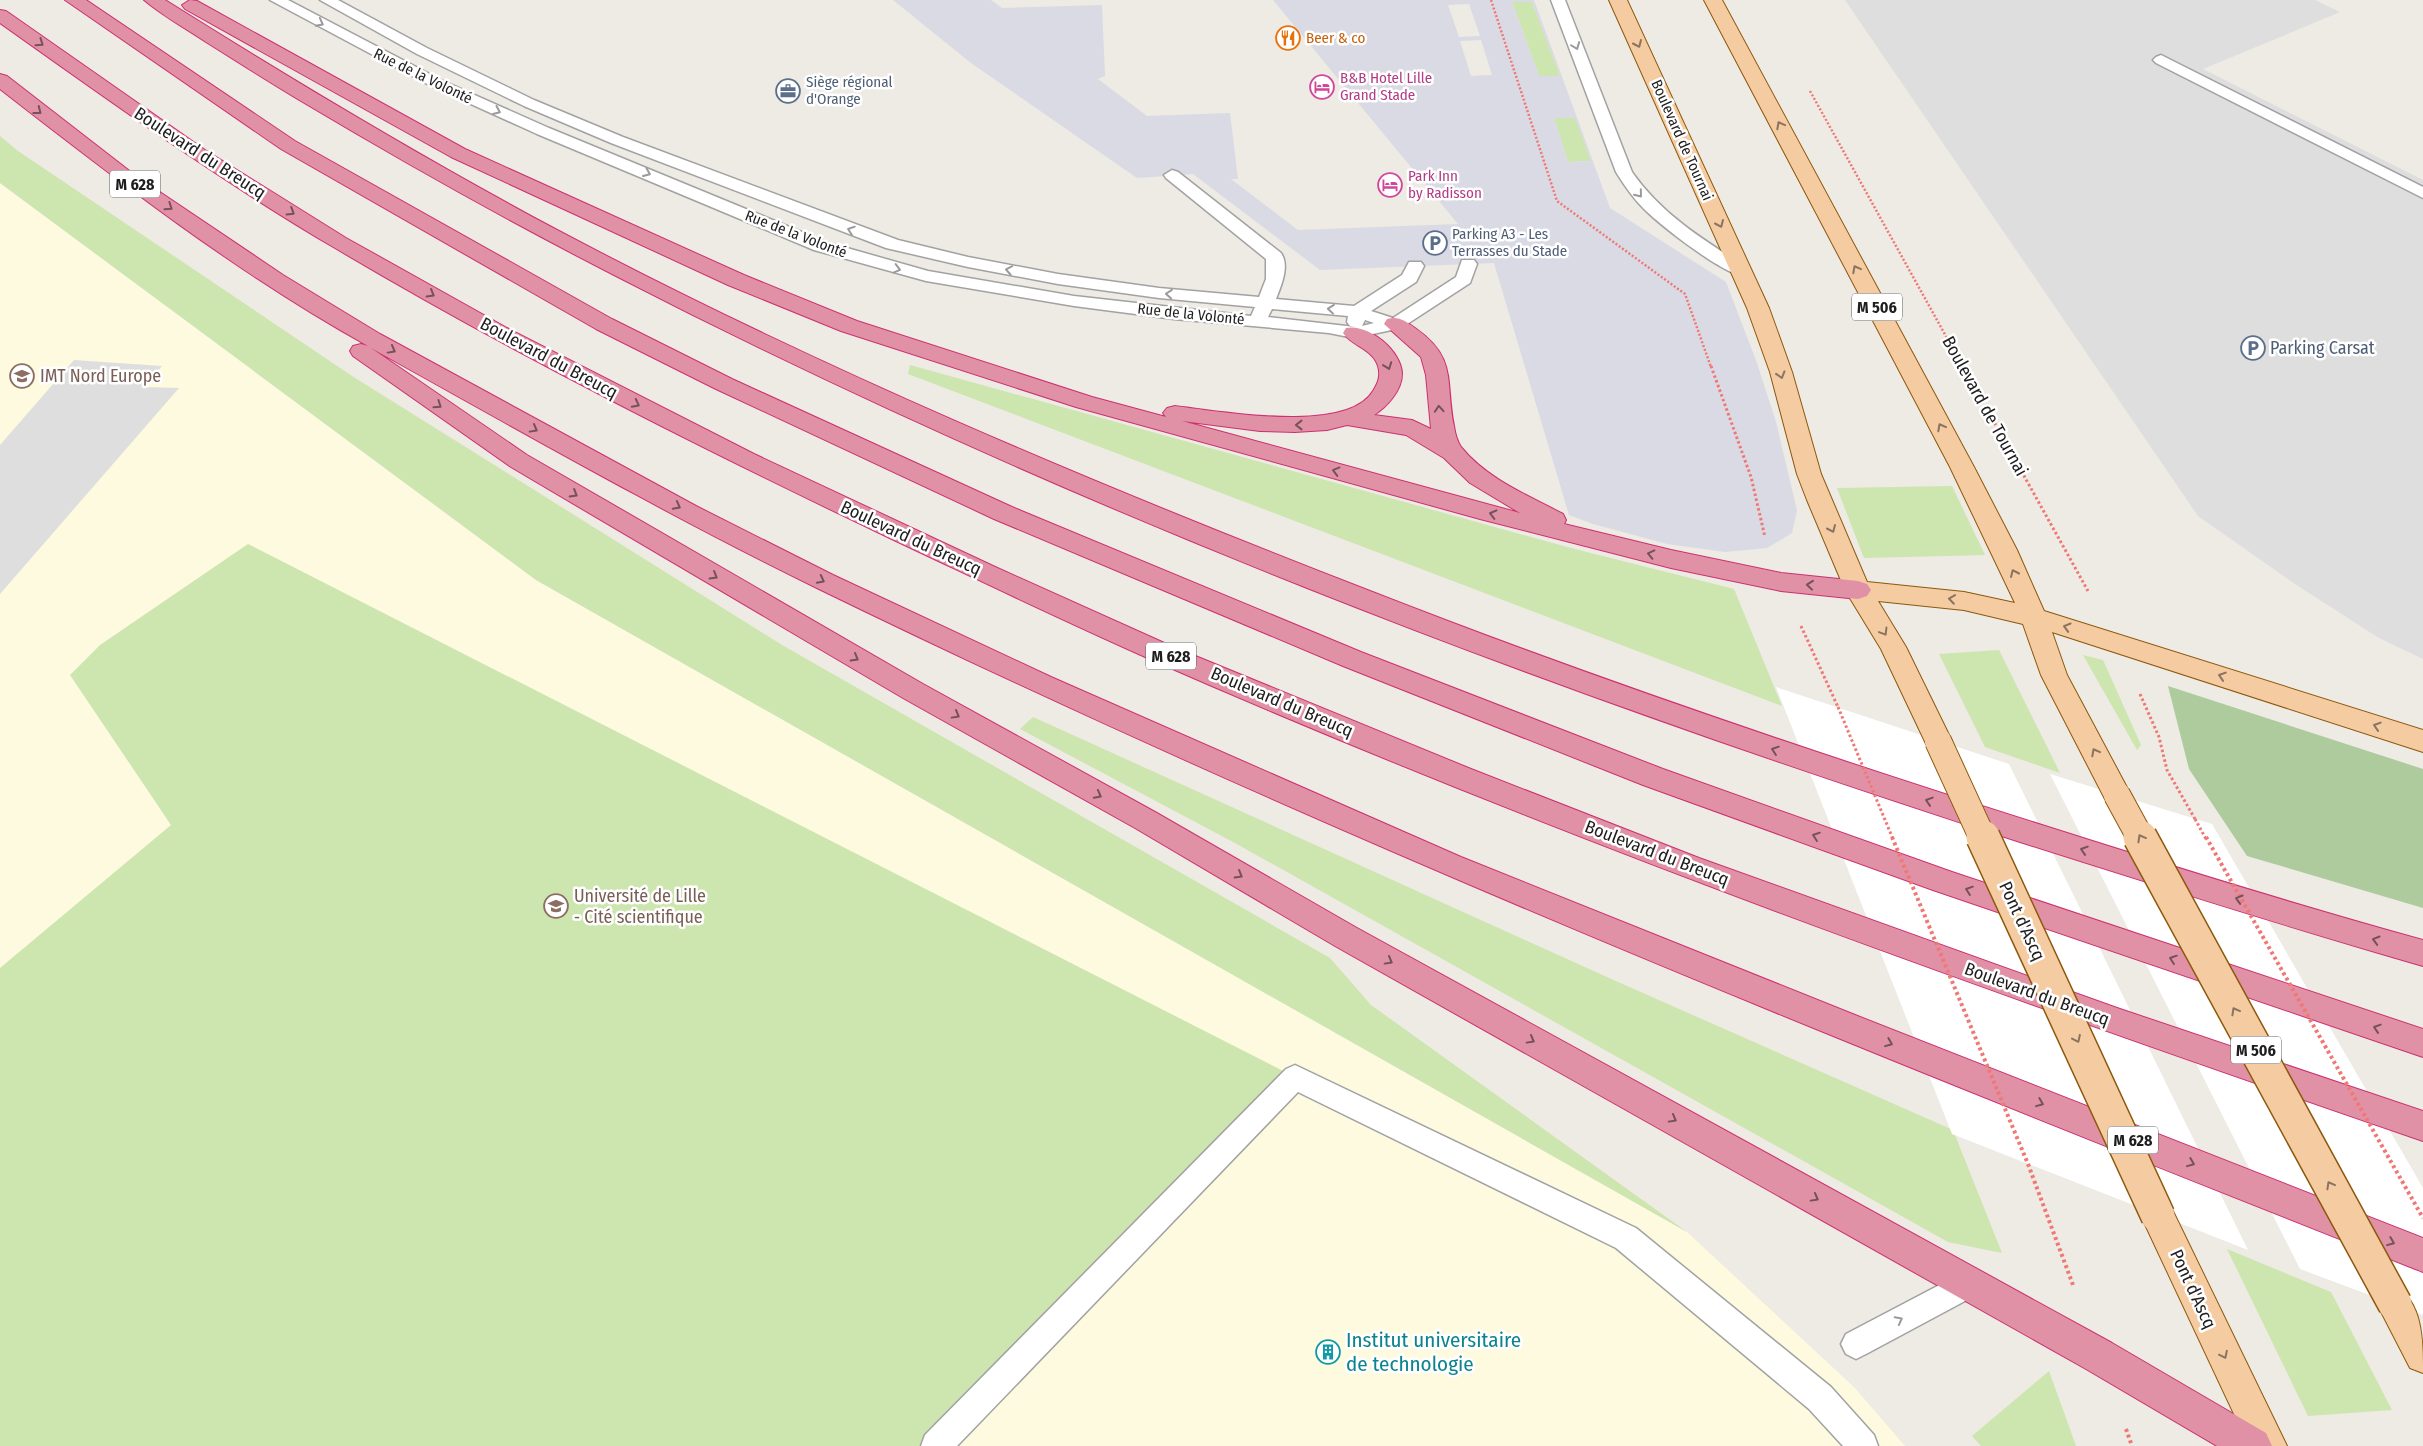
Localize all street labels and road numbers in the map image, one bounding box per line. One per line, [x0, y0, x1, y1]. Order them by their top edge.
street label: Rue de la Volonté [371, 44, 475, 108]
street label: Boulevard de Tournai [1647, 77, 1717, 203]
street label: Boulevard du Breucq [130, 102, 270, 204]
road number: M 628 [110, 170, 160, 198]
street label: Rue de la Volonté [743, 206, 849, 262]
road number: M 506 [1852, 294, 1902, 320]
street label: Rue de la Volonté [1137, 299, 1245, 329]
street label: Boulevard du Breucq [476, 312, 622, 404]
street label: Boulevard de Tournai [1937, 332, 2033, 480]
street label: Boulevard du Breucq [837, 496, 985, 580]
road number: M 628 [1146, 642, 1196, 669]
street label: Boulevard du Breucq [1207, 662, 1357, 742]
street label: Boulevard du Breucq [1582, 815, 1732, 891]
street label: Pont d'Ascq [1994, 878, 2050, 964]
street label: Boulevard du Breucq [1961, 958, 2113, 1030]
road number: M 506 [2231, 1036, 2281, 1064]
road number: M 628 [2108, 1126, 2158, 1154]
street label: Pont d'Ascq [2165, 1246, 2221, 1332]

